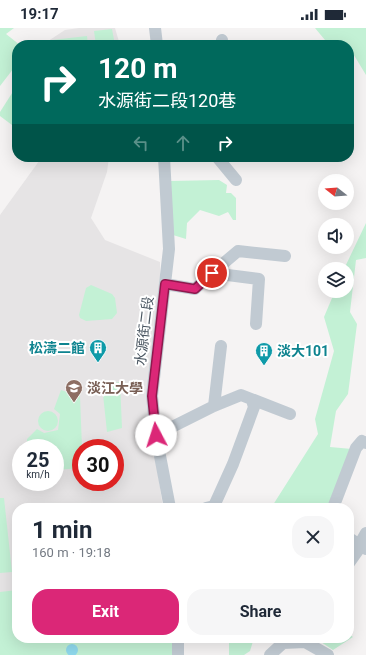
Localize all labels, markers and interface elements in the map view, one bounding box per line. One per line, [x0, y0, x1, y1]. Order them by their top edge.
text: 19:17 [20, 5, 59, 23]
text: 120 m [98, 52, 177, 85]
icon: right [32, 56, 84, 108]
text: 水源街二段120巷 [98, 90, 236, 111]
icon: left [130, 132, 152, 154]
icon: ahead [172, 132, 194, 154]
icon: right [214, 132, 236, 154]
north arrow [318, 174, 354, 210]
map controls [318, 174, 354, 298]
button: sound [318, 218, 354, 254]
pin [195, 256, 229, 290]
icon: arrive [201, 262, 223, 284]
button: layers [318, 262, 354, 298]
street label: 水源街二段 [132, 295, 156, 367]
building icon: 松濤二館 [88, 338, 108, 363]
place label: 松濤二館 [29, 340, 85, 356]
building icon: 淡大101 [254, 341, 274, 366]
place label: 淡大101 [277, 343, 329, 359]
school or university icon: 淡江大學 [64, 378, 84, 403]
place label: 淡江大學 [87, 380, 143, 396]
position arrow [135, 414, 177, 456]
speed limit sign: 30 [72, 439, 124, 491]
text: 25 [27, 448, 49, 472]
text: km/h [26, 469, 50, 480]
text: 1 min [32, 516, 92, 544]
button: close [292, 516, 334, 558]
text: 160 m · 19:18 [32, 545, 111, 560]
button: Exit [32, 589, 179, 635]
button: Share [187, 589, 334, 635]

